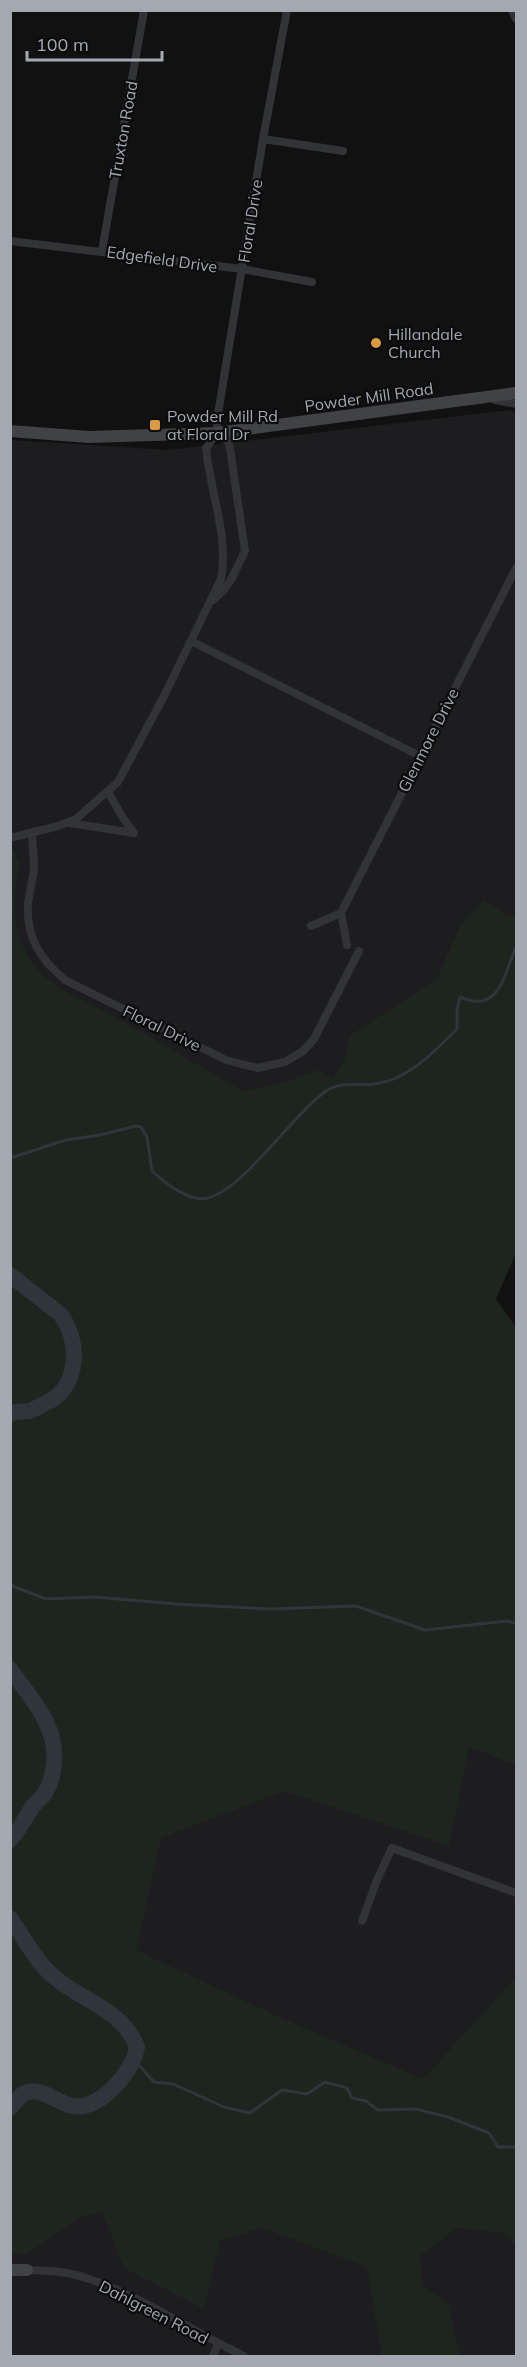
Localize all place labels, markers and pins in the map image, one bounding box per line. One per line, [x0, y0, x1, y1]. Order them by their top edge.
place label: Hillandale Church [388, 324, 462, 362]
marker: Hillandale Church [369, 336, 383, 350]
place label: Powder Mill Rd at Floral Dr [167, 406, 278, 444]
marker: Powder Mill Rd at Floral Dr [148, 418, 162, 432]

